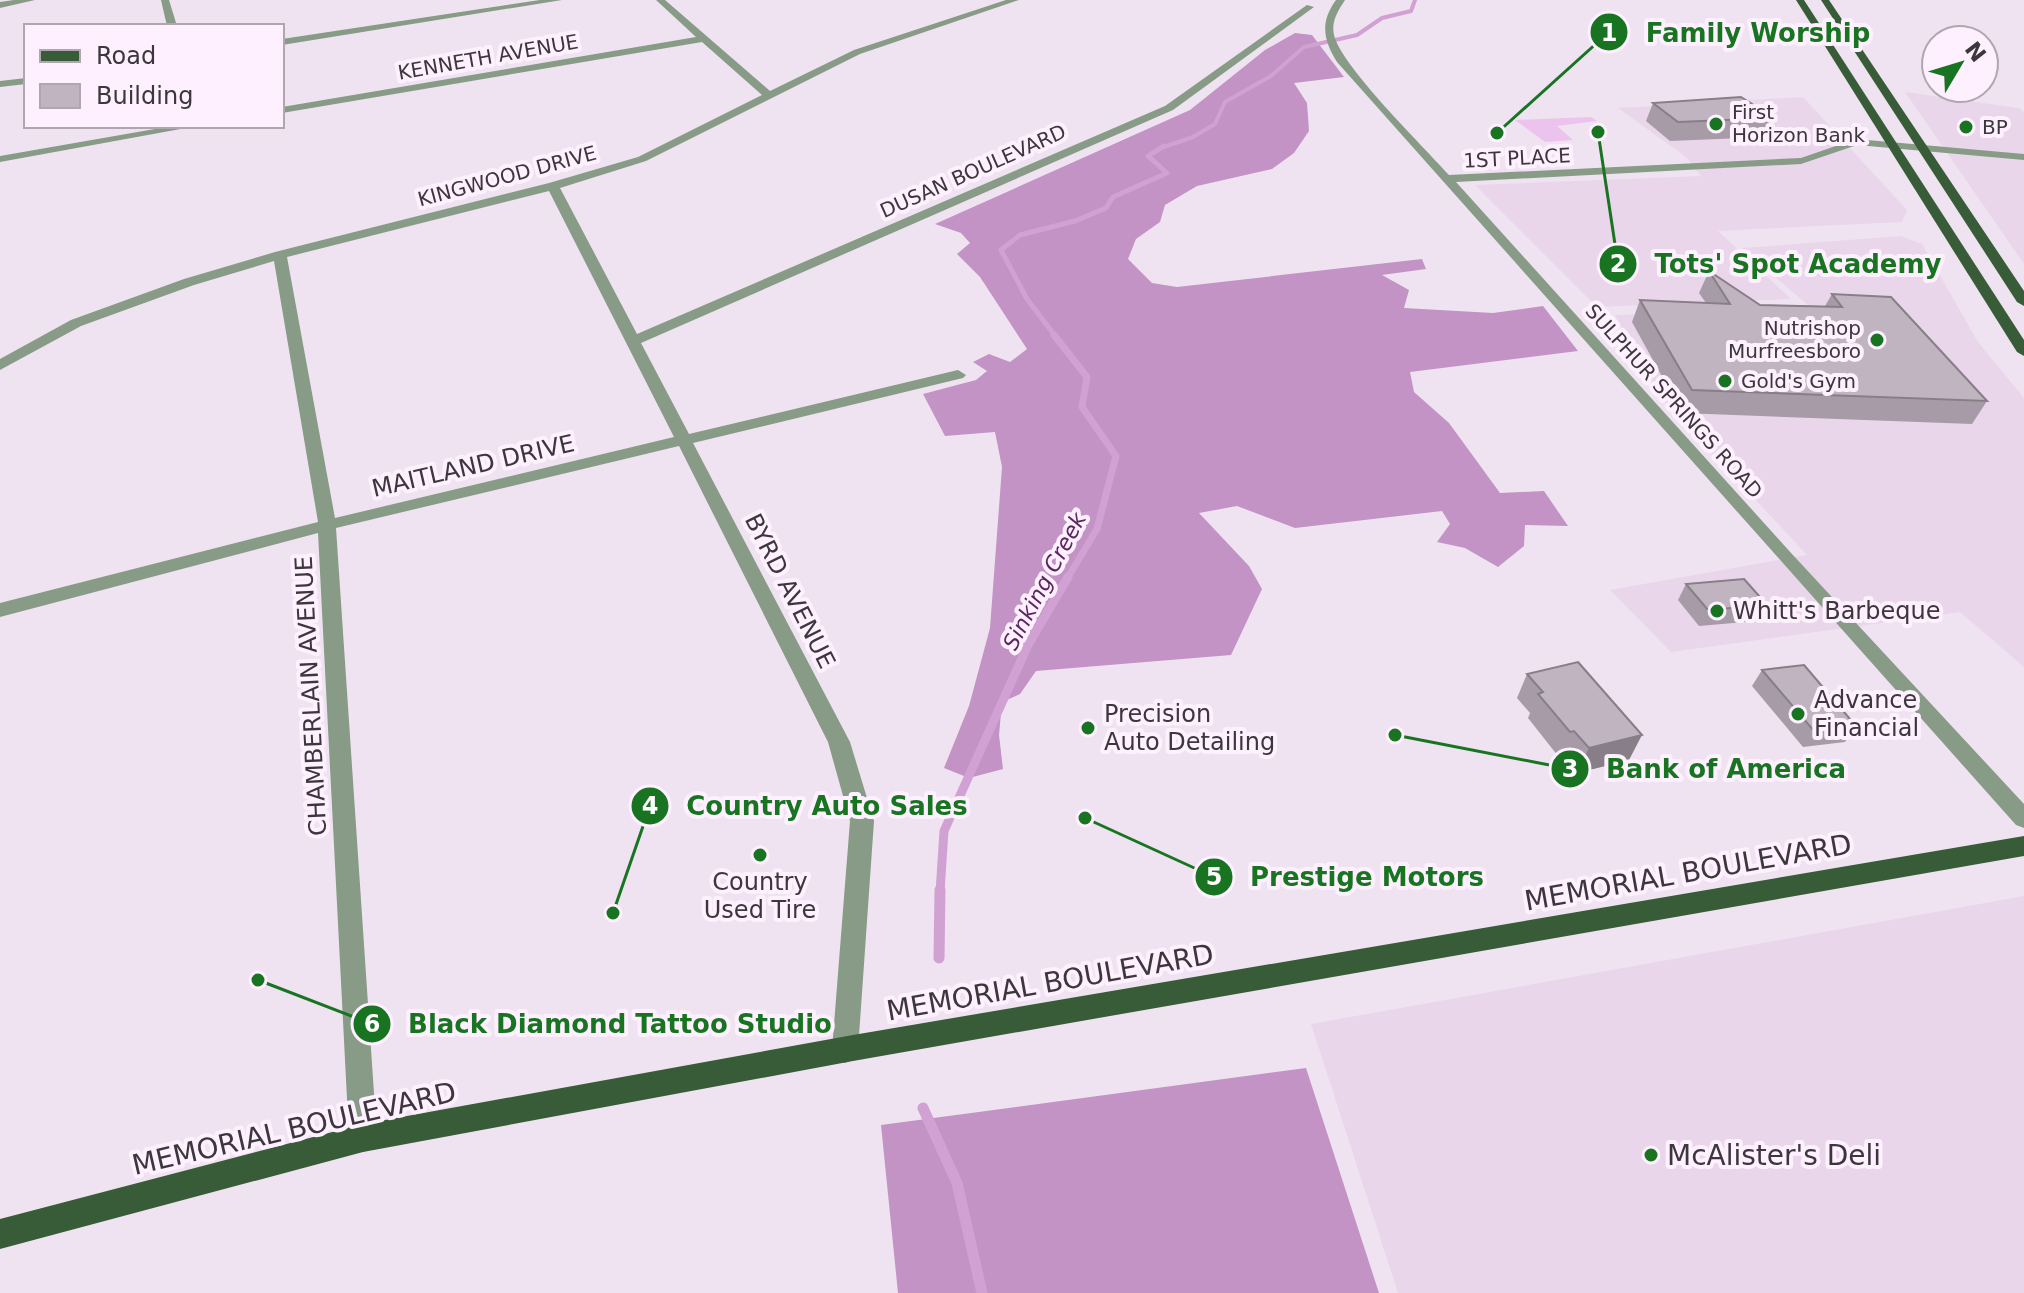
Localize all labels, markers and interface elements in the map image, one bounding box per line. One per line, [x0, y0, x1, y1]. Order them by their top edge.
callout: Family Worship [1589, 7, 1886, 57]
text: Family Worship [1646, 18, 1870, 48]
text: 1 [1601, 19, 1617, 47]
legend [24, 24, 284, 128]
north arrow [1920, 24, 2000, 104]
street label: KENNETH AVENUE [396, 29, 580, 85]
text: N [1960, 37, 1991, 67]
text: Road [96, 42, 156, 70]
text: Building [96, 82, 193, 110]
place label: First Horizon Bank [1732, 100, 1865, 147]
marker: First Horizon Bank [1707, 115, 1725, 133]
place label: BP [1982, 115, 2008, 139]
marker: BP [1957, 118, 1975, 136]
street label: DUSAN BOULEVARD [876, 119, 1070, 223]
street label: KINGWOOD DRIVE [415, 141, 599, 211]
street label: 1ST PLACE [1463, 143, 1571, 173]
callout: Tots' Spot Academy [1598, 239, 1958, 289]
text: Tots' Spot Academy [1654, 249, 1942, 279]
text: 2 [1610, 250, 1626, 278]
street label: SULPHUR SPRINGS ROAD [1580, 299, 1768, 503]
place label: Nutrishop Murfreesboro [1728, 316, 1861, 363]
marker: Nutrishop Murfreesboro [1868, 331, 1886, 349]
place label: Gold's Gym [1741, 369, 1856, 393]
marker: Gold's Gym [1716, 372, 1734, 390]
street label: MAITLAND DRIVE [369, 429, 577, 503]
water label: Sinking Creek [998, 507, 1092, 654]
street label: BYRD AVENUE [739, 509, 841, 673]
street label: CHAMBERLAIN AVENUE [290, 555, 332, 837]
place label: Whitt's Barbeque [1733, 597, 1940, 625]
marker: Whitt's Barbeque [1708, 602, 1726, 620]
place label: Advance Financial [1814, 686, 1919, 742]
place label: Precision Auto Detailing [1104, 700, 1275, 756]
marker: Advance Financial [1789, 705, 1807, 723]
marker: Precision Auto Detailing [1079, 719, 1097, 737]
callout: Bank of America [1550, 744, 1862, 794]
text: Bank of America [1606, 754, 1846, 784]
text: 3 [1562, 755, 1578, 783]
callout: Country Auto Sales [630, 781, 984, 831]
text: Country Auto Sales [686, 791, 968, 821]
text: 4 [642, 792, 658, 820]
street label: MEMORIAL BOULEVARD [1522, 827, 1854, 918]
marker: Country Used Tire [751, 846, 769, 864]
callout: Prestige Motors [1194, 852, 1500, 902]
text: Prestige Motors [1250, 862, 1484, 892]
text: 5 [1206, 863, 1222, 891]
place label: Country Used Tire [704, 868, 816, 924]
street label: MEMORIAL BOULEVARD [884, 937, 1216, 1028]
callout: Black Diamond Tattoo Studio [352, 999, 848, 1049]
text: Black Diamond Tattoo Studio [408, 1009, 832, 1039]
text: 6 [364, 1010, 380, 1038]
street label: MEMORIAL BOULEVARD [129, 1075, 459, 1182]
place label: McAlister's Deli [1667, 1139, 1881, 1172]
marker: McAlister's Deli [1642, 1146, 1660, 1164]

